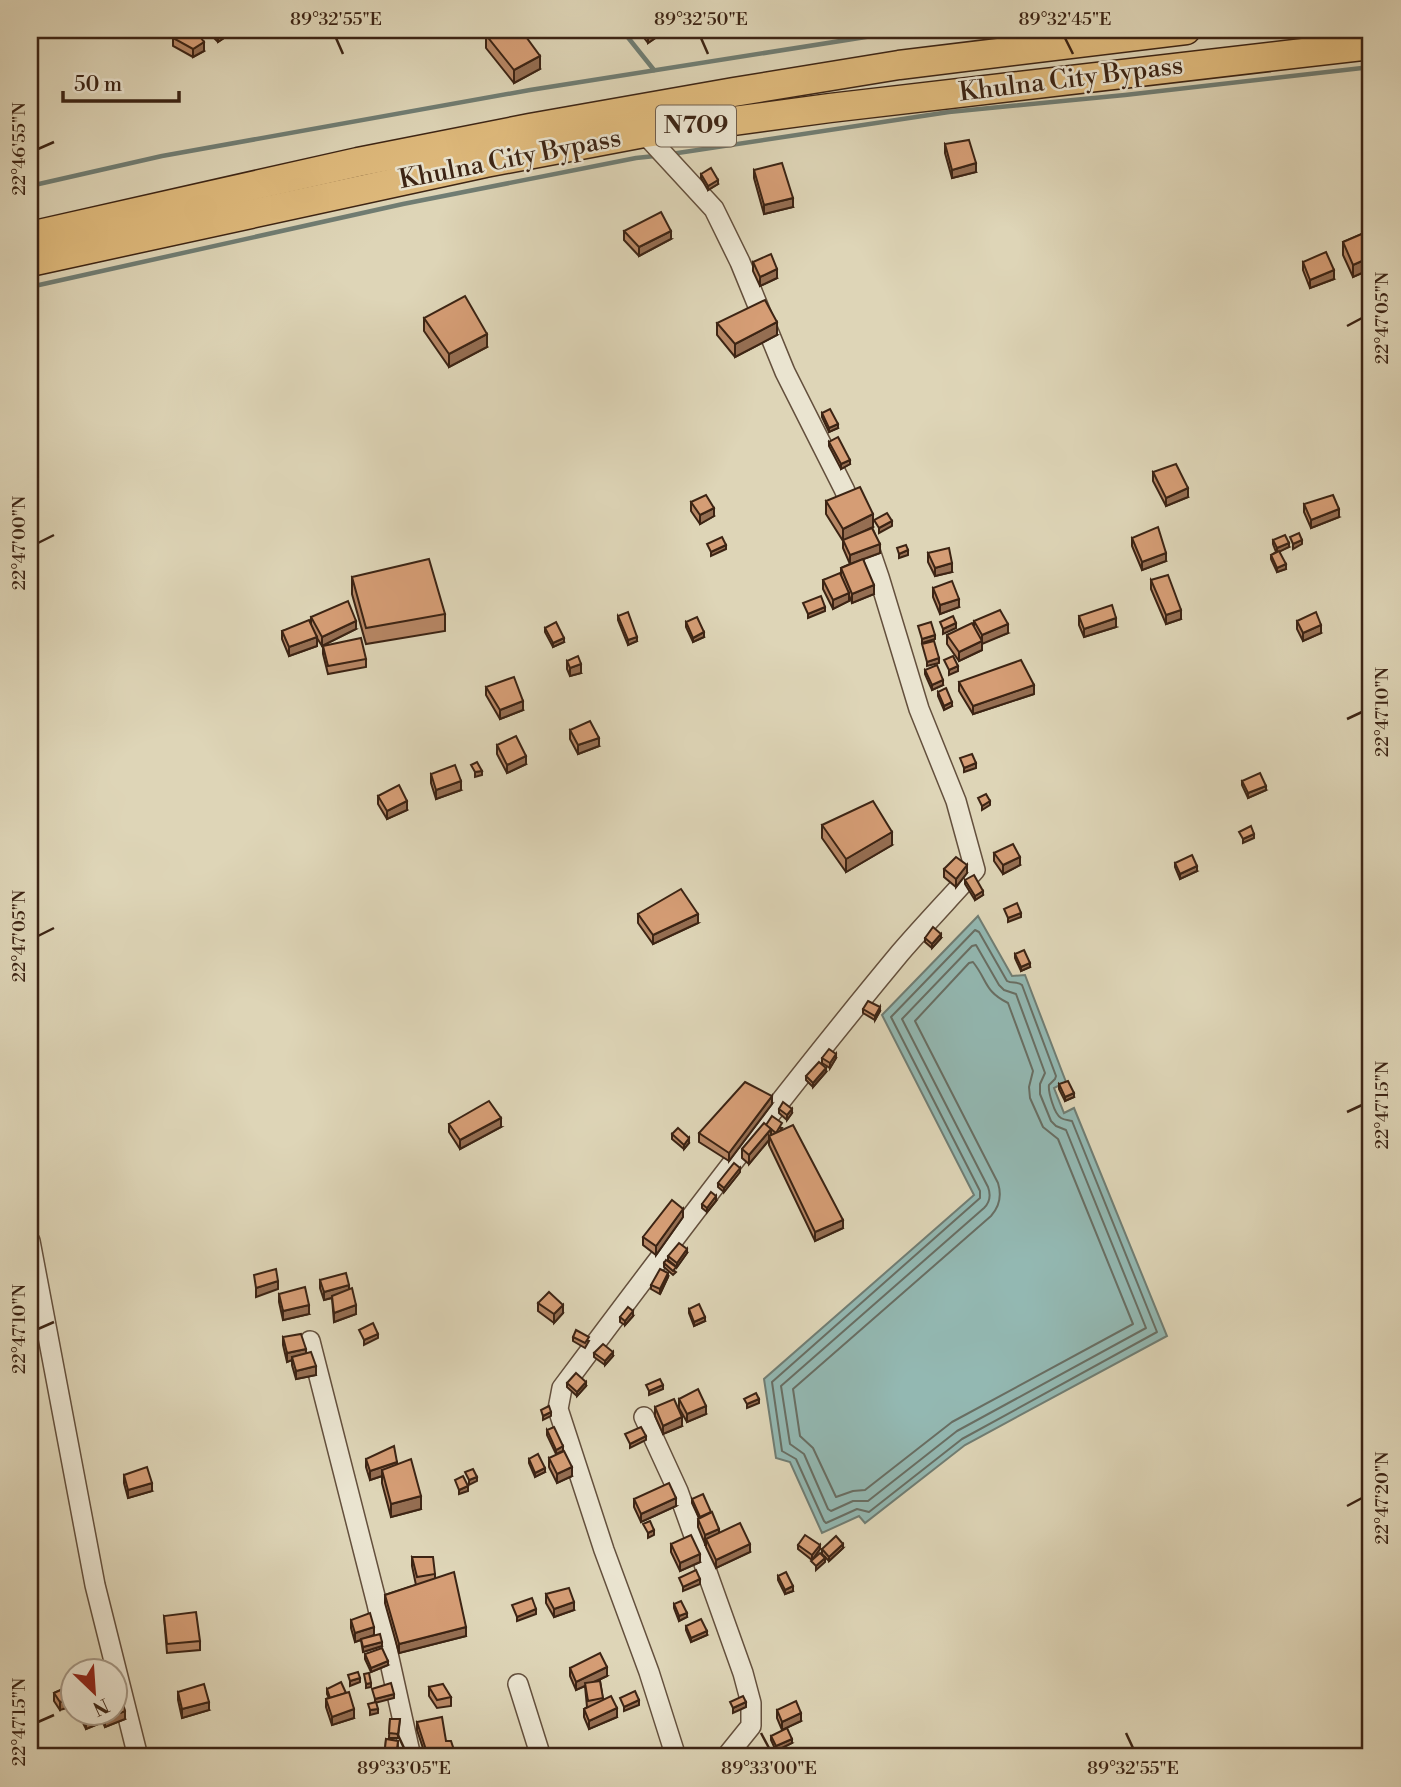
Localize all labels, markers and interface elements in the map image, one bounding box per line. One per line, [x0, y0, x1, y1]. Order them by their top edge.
text: 89°32'55"E [290, 8, 382, 31]
text: 89°32'50"E [654, 8, 748, 31]
text: 89°32'45"E [1019, 8, 1111, 31]
street label: Khulna City Bypass [957, 49, 1185, 109]
scale bar [63, 60, 178, 104]
text: 50 m [74, 72, 122, 98]
text: 22°46'55"N [8, 102, 31, 196]
road number: N709 [656, 106, 736, 146]
street label: Khulna City Bypass [396, 122, 624, 196]
text: 22°47'05"N [1371, 271, 1394, 364]
text: 22°47'00"N [8, 495, 31, 590]
text: 22°47'10"N [1371, 667, 1394, 757]
text: 22°47'05"N [8, 889, 31, 982]
text: 22°47'15"N [1371, 1060, 1394, 1149]
text: 22°47'10"N [8, 1284, 31, 1374]
text: 22°47'20"N [1371, 1451, 1394, 1544]
north arrow [60, 1658, 130, 1728]
text: 22°47'15"N [8, 1677, 31, 1766]
text: N [89, 1692, 113, 1721]
text: 89°33'05"E [357, 1757, 451, 1780]
text: 89°33'00"E [721, 1757, 817, 1780]
text: 89°32'55"E [1087, 1757, 1179, 1780]

